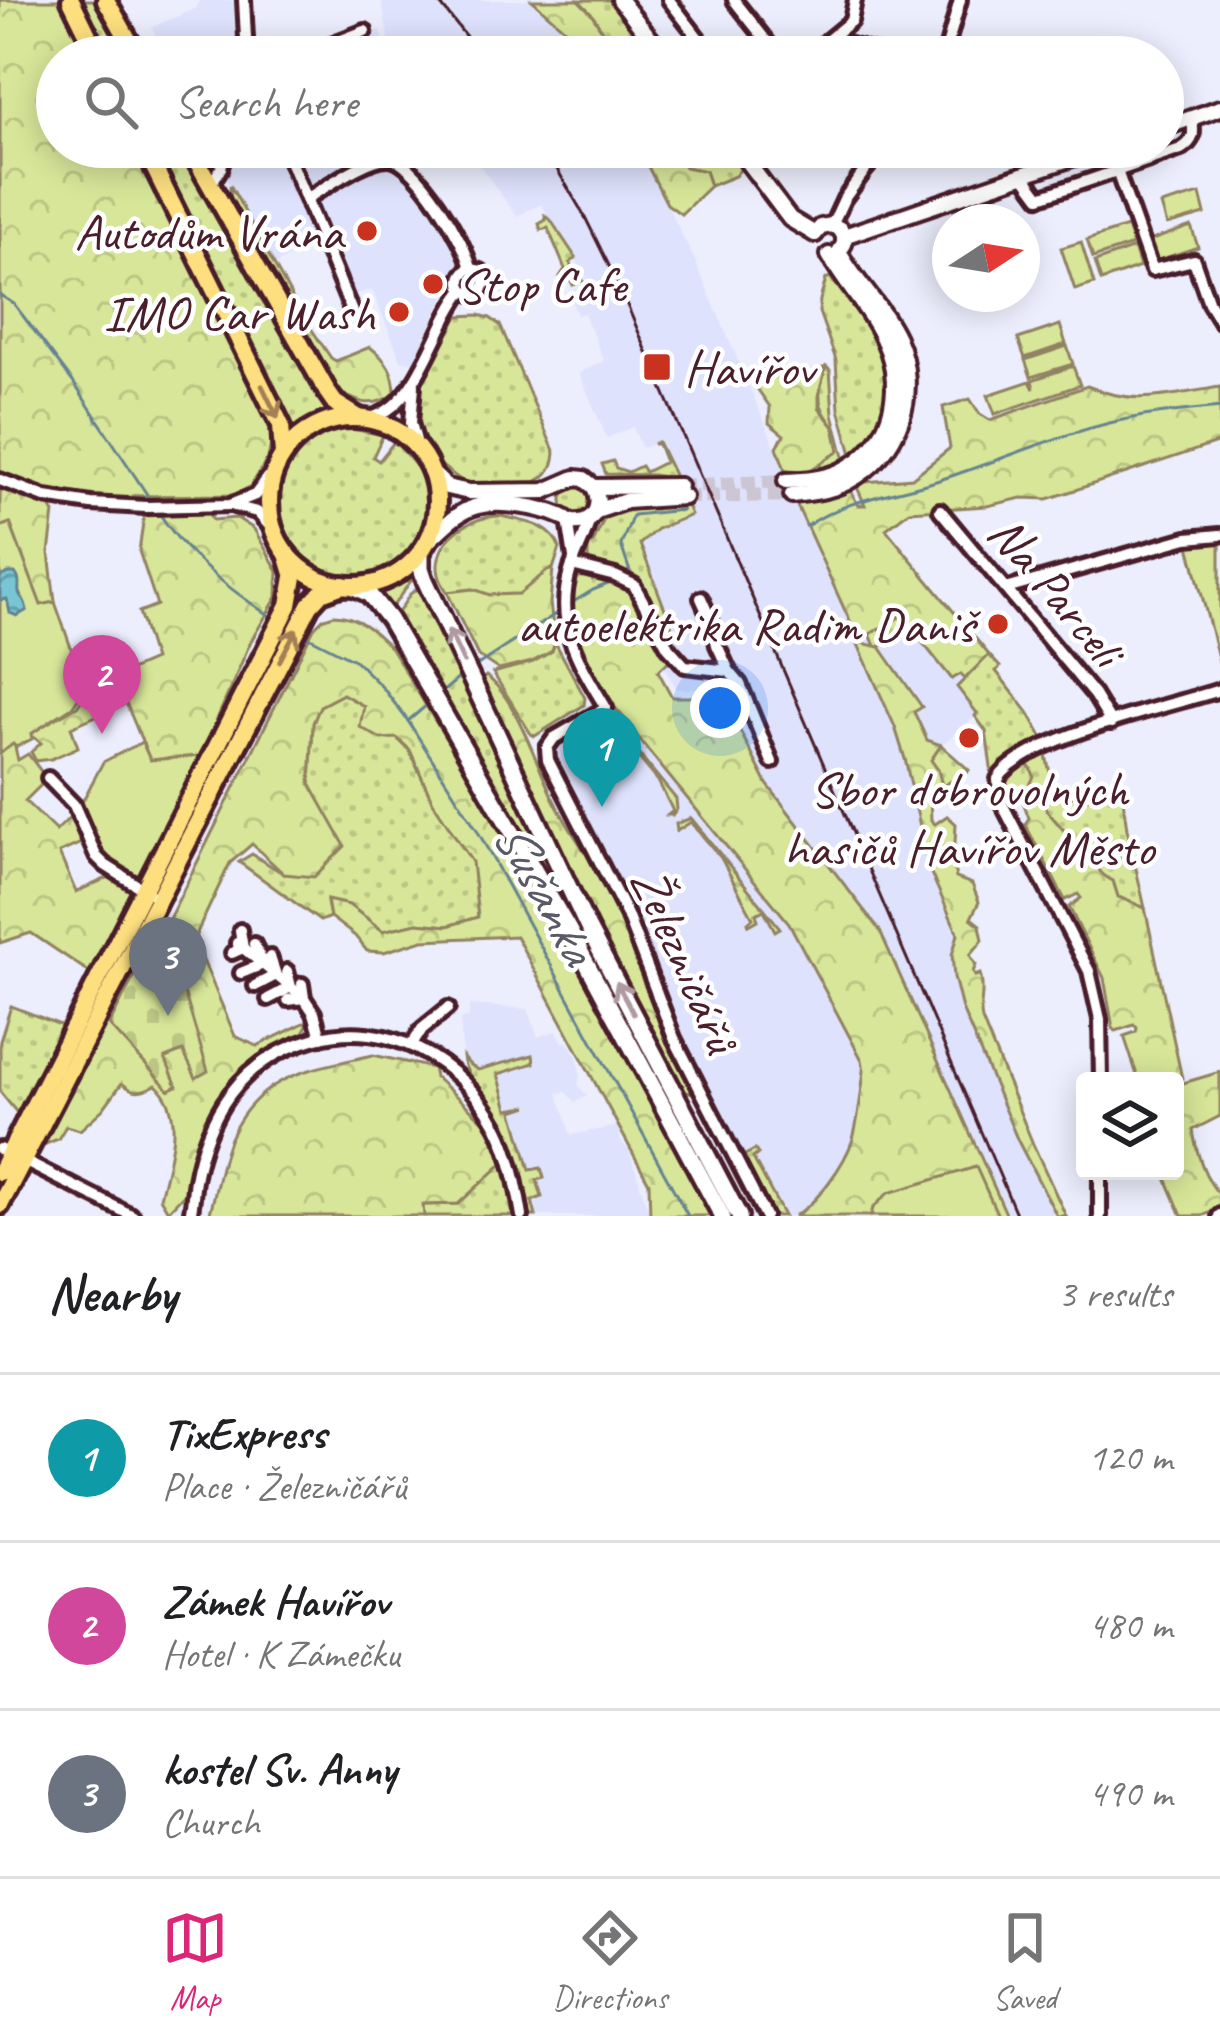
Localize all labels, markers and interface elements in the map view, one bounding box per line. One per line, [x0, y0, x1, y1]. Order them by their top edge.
search box [36, 36, 1184, 168]
icon: search [78, 69, 144, 135]
text: Search here [174, 74, 357, 131]
place label: Autodům Vrána [74, 200, 347, 264]
north arrow [932, 204, 1040, 312]
marker: Autodům Vrána [354, 218, 380, 244]
place label: Stop Cafe [457, 253, 629, 317]
marker: Stop Cafe [420, 271, 446, 297]
place label: IMO Car Wash [103, 281, 376, 345]
marker: IMO Car Wash [386, 299, 412, 325]
place label: Havířov [684, 336, 818, 400]
marker: Havířov [641, 351, 673, 383]
one-way arrow [260, 384, 283, 420]
street label: Na Parceli [975, 502, 1141, 683]
place label: autoelektrika Radim Daniš [517, 593, 982, 657]
marker: autoelektrika Radim Daniš [985, 611, 1011, 637]
one-way arrow [278, 628, 301, 664]
one-way arrow [444, 629, 466, 665]
pin: 2 [63, 635, 141, 734]
your location [690, 678, 750, 738]
pin: 1 [563, 708, 641, 807]
marker: Sbor dobrovolných hasičů Havířov Město [956, 725, 982, 751]
place label: Sbor dobrovolných hasičů Havířov Město [784, 757, 1157, 880]
water label: Sušanka [478, 808, 614, 979]
street label: Železničářů [616, 857, 755, 1064]
pin: 3 [129, 917, 207, 1016]
one-way arrow [612, 980, 635, 1016]
map controls [1076, 1072, 1184, 1180]
button: layers [1076, 1072, 1184, 1180]
text: Nearby [48, 1262, 176, 1326]
text: 3 results [1058, 1270, 1172, 1319]
text: TixExpress [162, 1405, 326, 1462]
text: 1 [78, 1433, 96, 1482]
text: 120 m [1088, 1433, 1172, 1482]
text: Place · Železničářů [162, 1462, 406, 1511]
text: Zámek Havířov [162, 1573, 389, 1630]
text: 2 [78, 1601, 96, 1650]
text: 480 m [1088, 1601, 1172, 1650]
text: Hotel · K Zámečku [162, 1630, 400, 1679]
text: kostel Sv. Anny [162, 1741, 396, 1798]
text: 3 [78, 1769, 96, 1818]
text: 490 m [1088, 1769, 1172, 1818]
text: Church [162, 1798, 260, 1847]
tab: Map [162, 1905, 228, 2019]
tab: Directions [553, 1905, 667, 2019]
tab: Saved [992, 1905, 1058, 2019]

